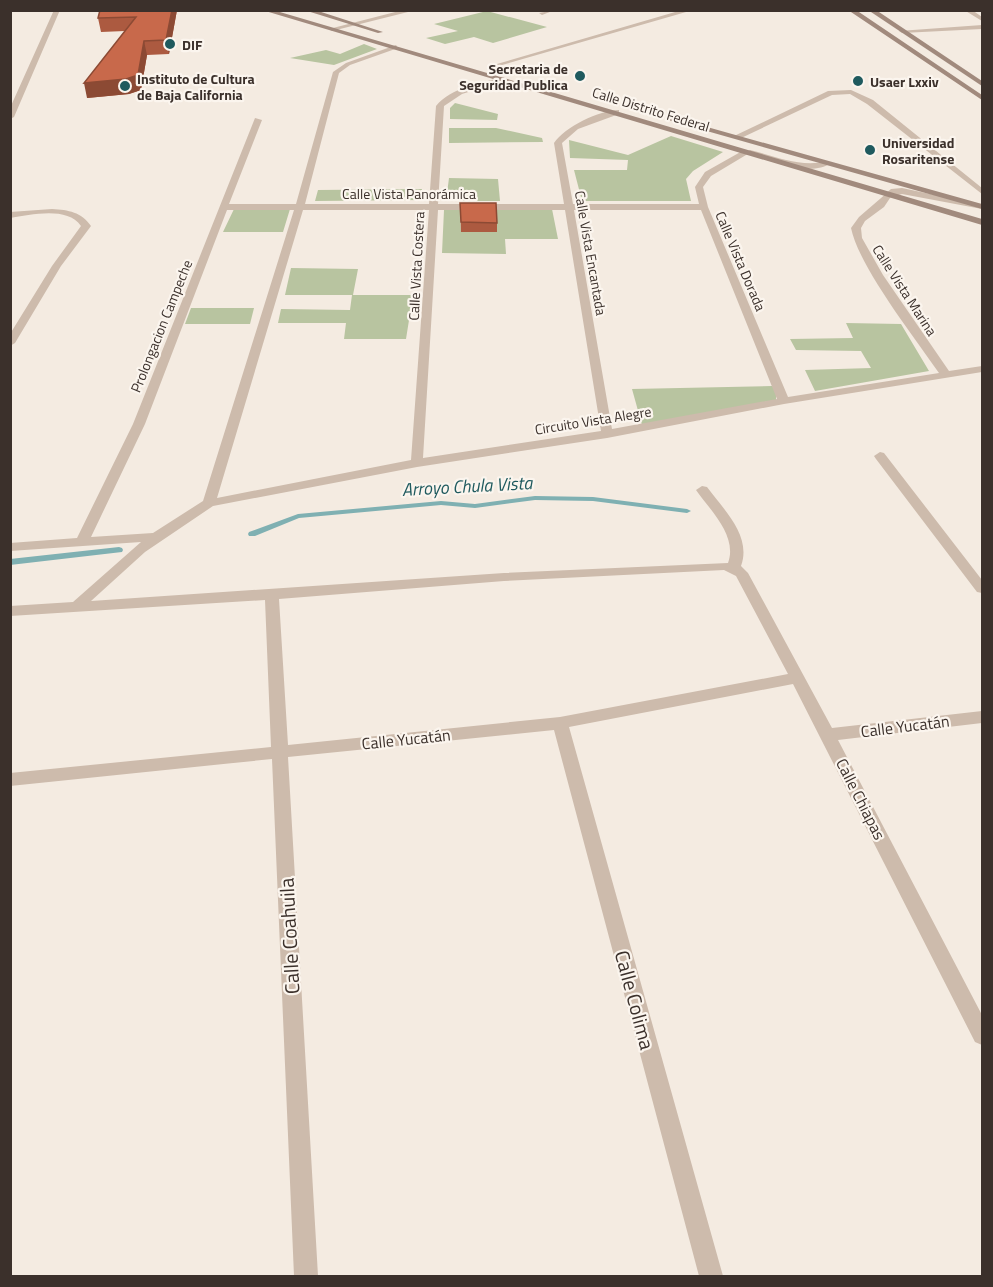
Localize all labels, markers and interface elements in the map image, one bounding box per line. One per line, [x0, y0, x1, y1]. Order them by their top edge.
place label: DIF [182, 34, 203, 55]
marker: DIF [163, 37, 177, 51]
place label: Secretaria de Seguridad Publica [459, 58, 568, 95]
place label: Instituto de Cultura de Baja California [137, 68, 255, 105]
marker: Secretaria de Seguridad Publica [573, 69, 587, 83]
place label: Usaer Lxxiv [870, 71, 939, 92]
marker: Usaer Lxxiv [851, 74, 865, 88]
marker: Instituto de Cultura de Baja California [118, 79, 132, 93]
street label: Calle Distrito Federal [590, 81, 712, 137]
place label: Universidad Rosaritense [882, 132, 954, 169]
marker: Universidad Rosaritense [863, 143, 877, 157]
street label: Calle Vista Panorámica [342, 183, 476, 204]
street label: Calle Vista Encantada [570, 189, 612, 317]
street label: Calle Vista Dorada [710, 208, 772, 314]
street label: Calle Vista Costera [403, 211, 429, 321]
street label: Calle Vista Marina [868, 240, 942, 340]
street label: Prolongacion Campeche [125, 257, 197, 395]
street label: Circuito Vista Alegre [533, 400, 653, 440]
water label: Arroyo Chula Vista [401, 469, 534, 503]
street label: Calle Yucatán [859, 709, 951, 743]
street label: Calle Yucatán [360, 722, 452, 756]
street label: Calle Chiapas [830, 754, 892, 844]
street label: Calle Coahuila [270, 877, 308, 995]
street label: Calle Colima [607, 947, 663, 1053]

